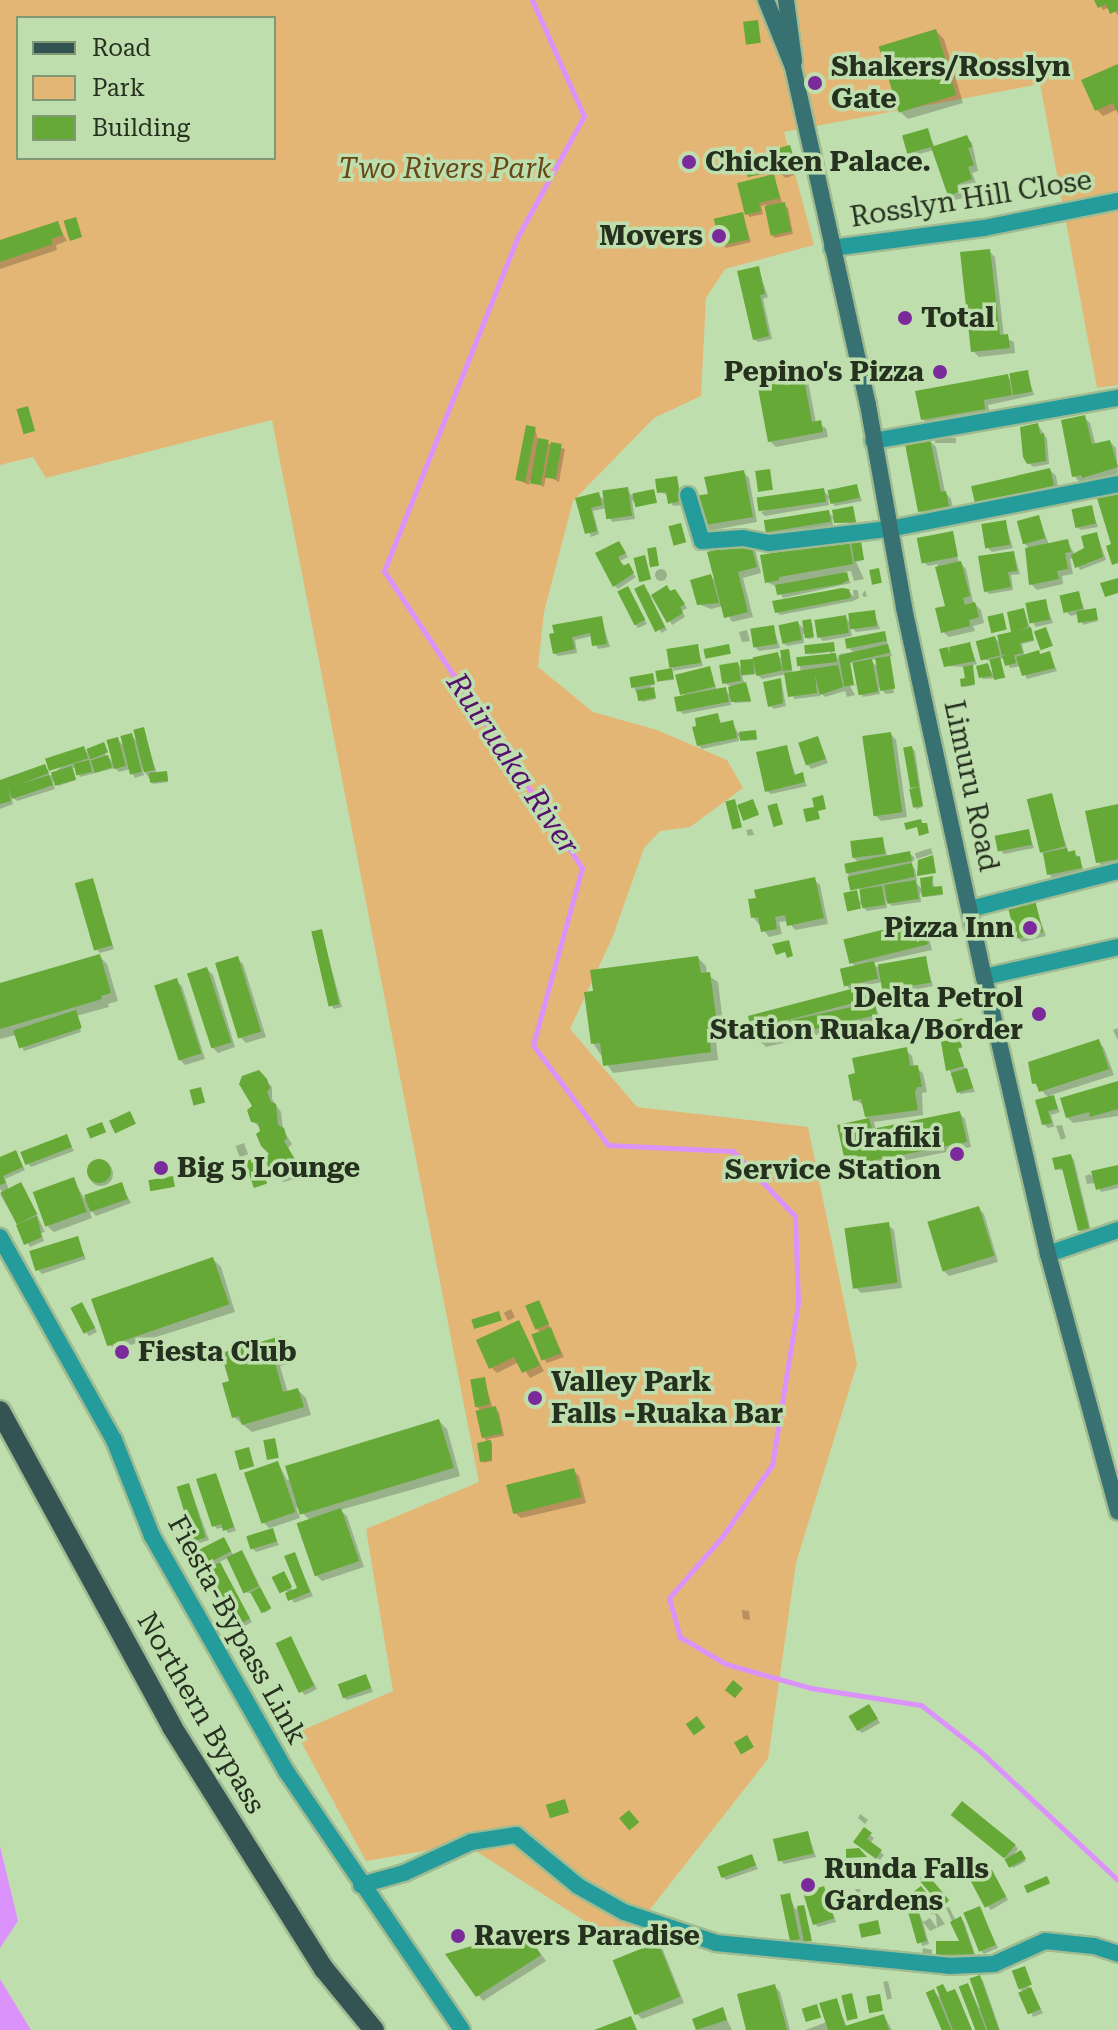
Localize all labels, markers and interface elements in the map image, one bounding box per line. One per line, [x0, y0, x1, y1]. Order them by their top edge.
legend [16, 16, 276, 160]
text: Road [92, 34, 151, 62]
place label: Shakers/Rosslyn Gate [831, 50, 1071, 116]
text: Park [92, 74, 145, 102]
marker: Shakers/Rosslyn Gate [806, 74, 824, 92]
text: Building [92, 114, 190, 142]
place label: Chicken Palace. [705, 145, 931, 179]
park label: Two Rivers Park [339, 152, 551, 186]
marker: Chicken Palace. [680, 153, 698, 171]
street label: Rosslyn Hill Close [848, 163, 1094, 235]
place label: Movers [599, 219, 703, 253]
marker: Movers [710, 227, 728, 245]
place label: Total [921, 301, 994, 335]
marker: Total [896, 309, 914, 327]
place label: Pepino's Pizza [724, 355, 924, 389]
marker: Pepino's Pizza [931, 363, 949, 381]
water label: Ruiruaka River [439, 666, 587, 862]
street label: Limuru Road [936, 697, 1006, 875]
place label: Pizza Inn [884, 911, 1014, 945]
marker: Pizza Inn [1021, 919, 1039, 937]
place label: Delta Petrol Station Ruaka/Border [710, 981, 1023, 1047]
marker: Delta Petrol Station Ruaka/Border [1030, 1005, 1048, 1023]
place label: Urafiki Service Station [725, 1121, 941, 1187]
marker: Urafiki Service Station [948, 1145, 966, 1163]
place label: Big 5 Lounge [177, 1151, 360, 1185]
marker: Big 5 Lounge [152, 1159, 170, 1177]
place label: Fiesta Club [138, 1335, 297, 1369]
marker: Fiesta Club [113, 1343, 131, 1361]
place label: Valley Park Falls -Ruaka Bar [551, 1365, 783, 1431]
marker: Valley Park Falls -Ruaka Bar [526, 1389, 544, 1407]
street label: Fiesta-Bypass Link [160, 1510, 314, 1750]
street label: Northern Bypass [130, 1606, 272, 1820]
place label: Runda Falls Gardens [824, 1852, 989, 1918]
marker: Runda Falls Gardens [799, 1876, 817, 1894]
place label: Ravers Paradise [474, 1919, 700, 1953]
marker: Ravers Paradise [449, 1927, 467, 1945]

